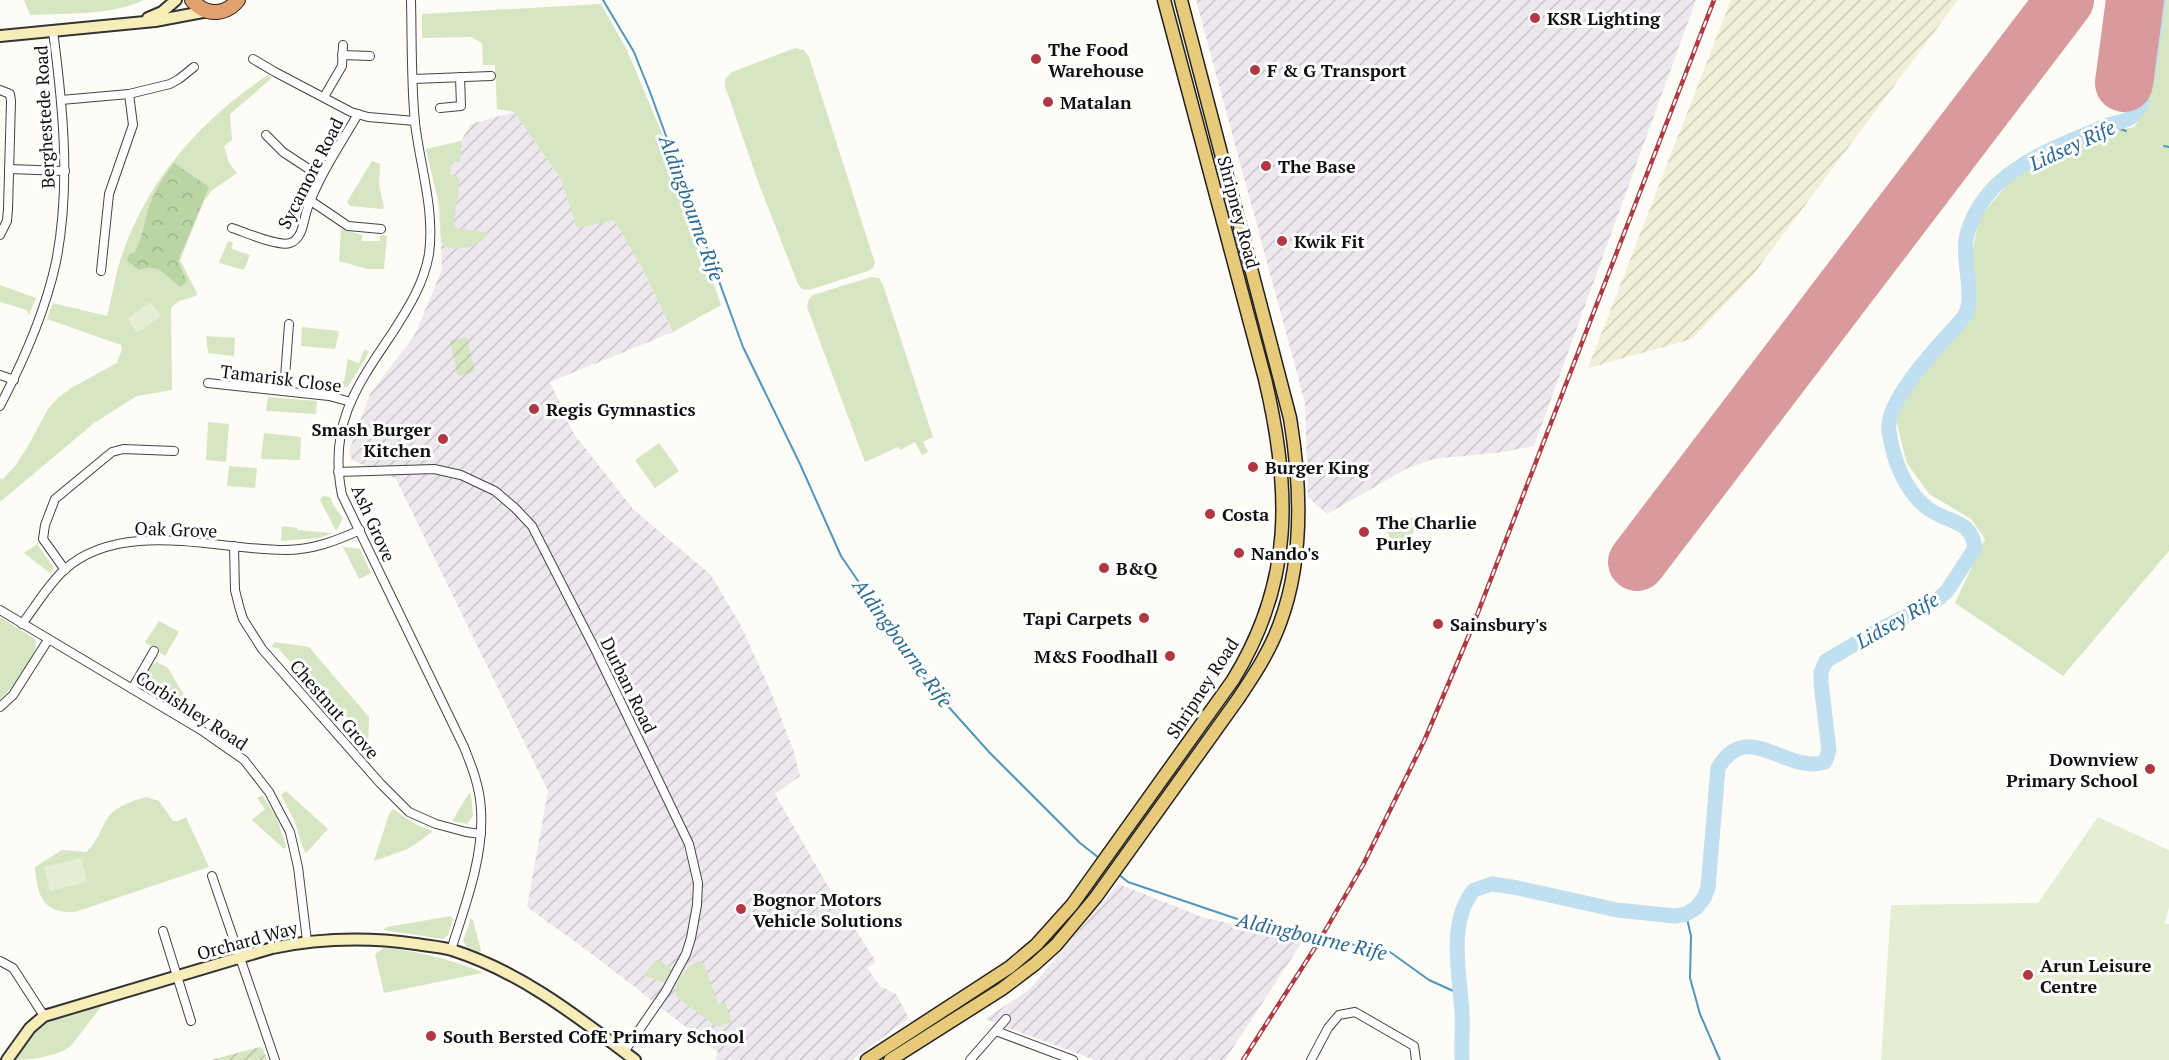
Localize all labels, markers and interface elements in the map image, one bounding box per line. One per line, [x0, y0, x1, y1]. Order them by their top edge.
place label: KSR Lighting [1547, 6, 1661, 30]
marker: KSR Lighting [1528, 11, 1542, 25]
place label: The Food Warehouse [1048, 37, 1144, 82]
street label: Berghestede Road [28, 45, 60, 189]
marker: The Food Warehouse [1029, 52, 1043, 66]
place label: F & G Transport [1267, 58, 1406, 82]
marker: F & G Transport [1248, 63, 1262, 77]
place label: Matalan [1060, 90, 1132, 114]
marker: Matalan [1041, 95, 1055, 109]
street label: Sycamore Road [272, 113, 348, 233]
water label: Lidsey Rife [2024, 113, 2119, 177]
water label: Aldingbourne Rife [653, 130, 731, 285]
street label: Shripney Road [1212, 153, 1266, 271]
place label: The Base [1278, 154, 1356, 178]
marker: The Base [1259, 159, 1273, 173]
place label: Kwik Fit [1294, 229, 1365, 253]
marker: Kwik Fit [1275, 234, 1289, 248]
street label: Tamarisk Close [219, 359, 343, 397]
place label: Regis Gymnastics [546, 397, 696, 421]
marker: Regis Gymnastics [527, 402, 541, 416]
place label: Smash Burger Kitchen [312, 417, 431, 462]
marker: Smash Burger Kitchen [436, 432, 450, 446]
place label: Burger King [1265, 455, 1369, 479]
marker: Burger King [1246, 460, 1260, 474]
street label: Ash Grove [346, 481, 402, 565]
place label: Costa [1222, 502, 1269, 526]
marker: Costa [1203, 507, 1217, 521]
place label: The Charlie Purley [1376, 510, 1477, 555]
street label: Oak Grove [134, 516, 218, 542]
marker: The Charlie Purley [1357, 525, 1371, 539]
place label: Nando's [1251, 541, 1319, 565]
marker: Nando's [1232, 546, 1246, 560]
place label: B&Q [1116, 556, 1158, 580]
marker: B&Q [1097, 561, 1111, 575]
water label: Aldingbourne Rife [846, 572, 959, 713]
water label: Lidsey Rife [1850, 585, 1943, 655]
place label: Tapi Carpets [1023, 606, 1132, 630]
marker: Tapi Carpets [1137, 611, 1151, 625]
place label: Sainsbury's [1450, 612, 1547, 636]
marker: Sainsbury's [1431, 617, 1445, 631]
street label: Durban Road [595, 633, 663, 737]
street label: Shripney Road [1160, 633, 1244, 743]
place label: M&S Foodhall [1034, 644, 1158, 668]
marker: M&S Foodhall [1163, 649, 1177, 663]
street label: Chestnut Grove [285, 654, 385, 764]
street label: Corbishley Road [131, 665, 253, 755]
place label: Downview Primary School [2006, 747, 2139, 792]
marker: Downview Primary School [2143, 762, 2157, 776]
place label: Bognor Motors Vehicle Solutions [753, 887, 902, 932]
marker: Bognor Motors Vehicle Solutions [734, 902, 748, 916]
water label: Aldingbourne Rife [1233, 905, 1390, 966]
street label: Orchard Way [194, 915, 301, 965]
place label: Arun Leisure Centre [2040, 953, 2152, 998]
marker: Arun Leisure Centre [2021, 968, 2035, 982]
place label: South Bersted CofE Primary School [443, 1024, 744, 1048]
marker: South Bersted CofE Primary School [424, 1029, 438, 1043]

